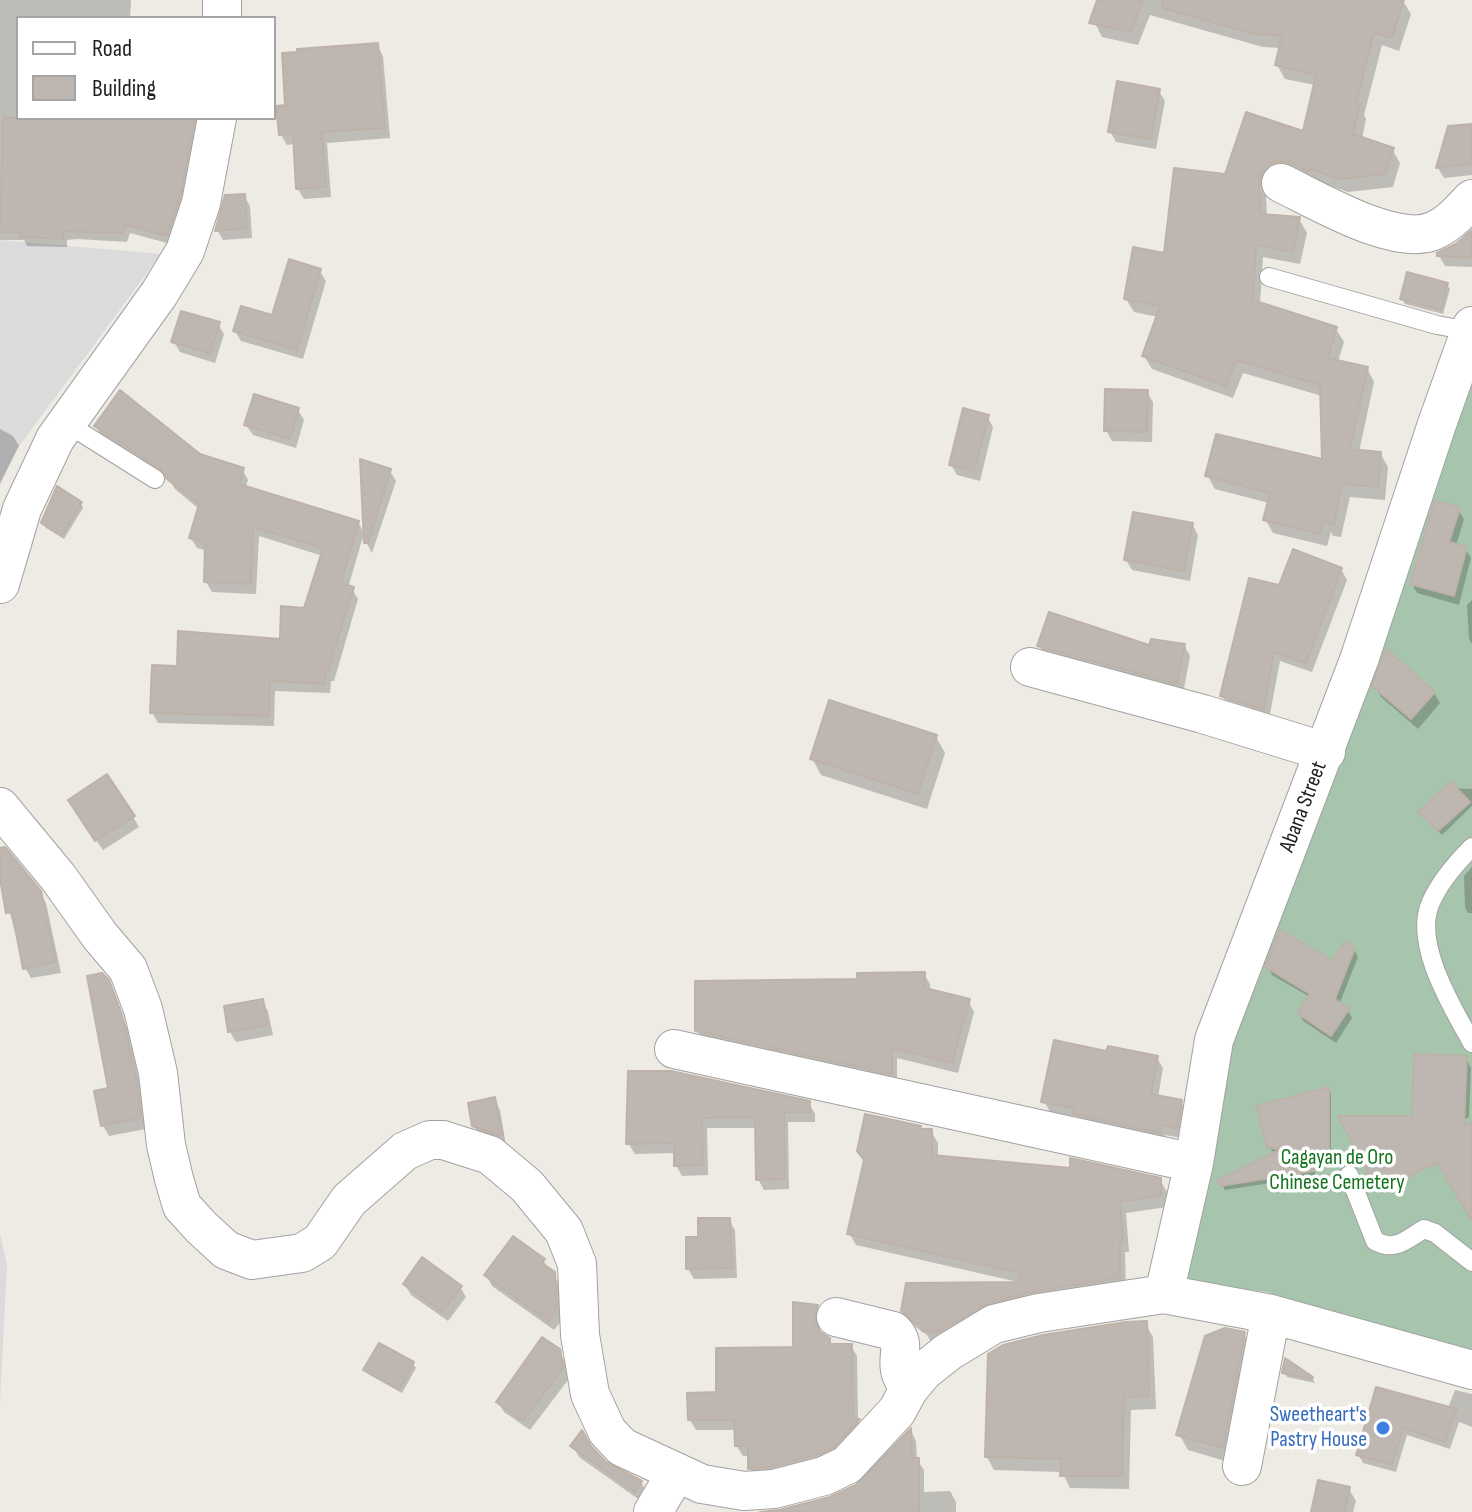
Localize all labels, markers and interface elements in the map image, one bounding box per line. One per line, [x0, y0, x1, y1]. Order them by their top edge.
legend [16, 16, 276, 120]
text: Road [92, 34, 132, 63]
text: Building [92, 74, 156, 103]
street label: Abana Street [1275, 758, 1333, 856]
park label: Cagayan de Oro Chinese Cemetery [1269, 1145, 1405, 1196]
place label: Sweetheart's Pastry House [1270, 1402, 1367, 1454]
marker: Sweetheart's Pastry House [1374, 1419, 1392, 1437]

